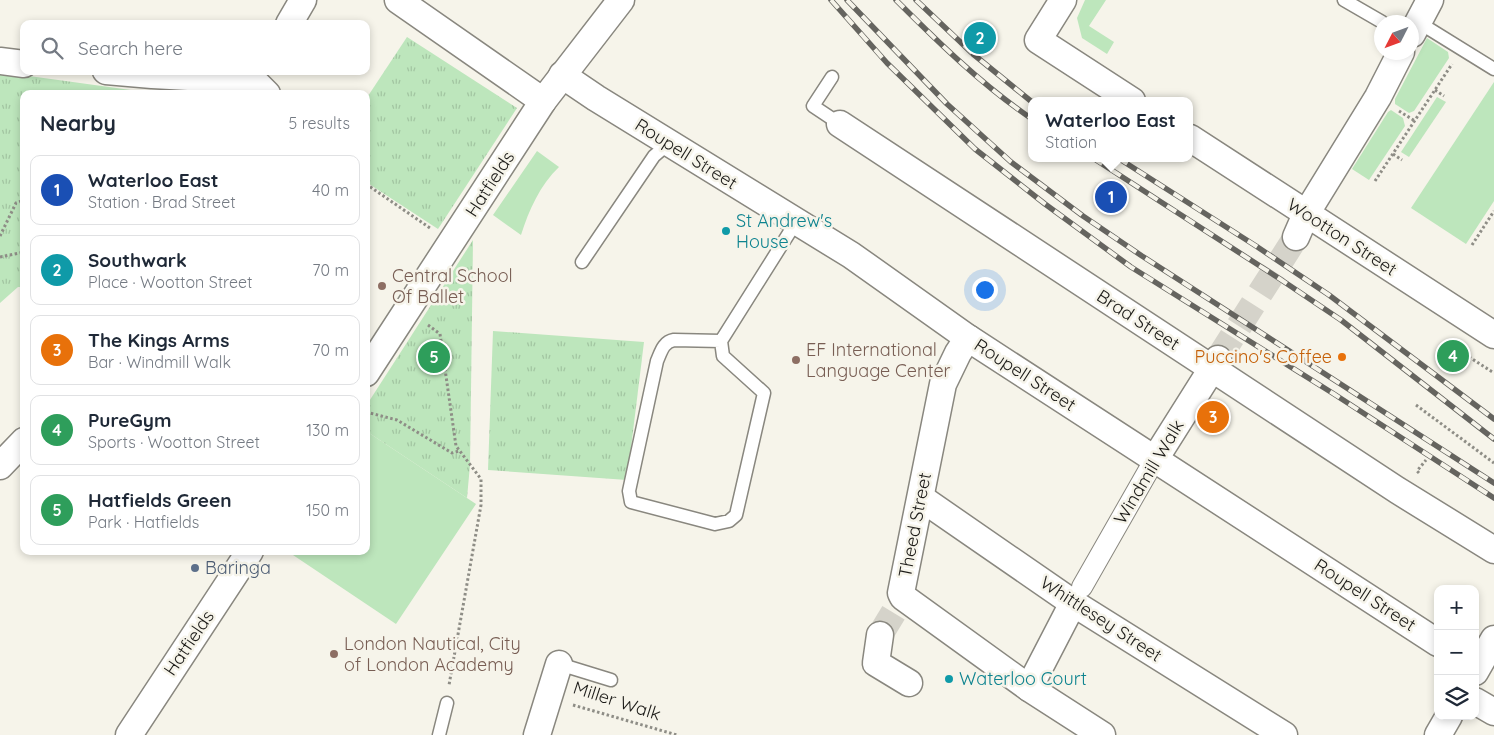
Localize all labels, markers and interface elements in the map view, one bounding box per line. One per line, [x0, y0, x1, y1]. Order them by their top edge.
north arrow [1374, 15, 1419, 60]
pin: 2 [964, 19, 996, 57]
search box [20, 20, 370, 75]
icon: search [38, 34, 66, 62]
text: Search here [78, 36, 183, 60]
popup [1028, 97, 1193, 162]
text: Waterloo East [1045, 108, 1176, 132]
text: Nearby [40, 110, 116, 136]
text: 5 results [289, 113, 350, 133]
street label: Roupell Street [631, 113, 742, 194]
text: Station [1045, 132, 1097, 152]
street label: Hatfields [460, 147, 519, 221]
text: Waterloo East [88, 168, 219, 192]
pin: 1 [1095, 178, 1127, 216]
text: 1 [54, 180, 60, 200]
text: 40 m [312, 180, 349, 200]
text: Station · Brad Street [88, 192, 236, 212]
street label: Wootton Street [1283, 193, 1402, 281]
place label: St Andrew's House [736, 209, 832, 253]
marker: St Andrew's House [720, 225, 732, 237]
text: Southwark [88, 248, 187, 272]
text: 2 [52, 260, 62, 280]
text: 70 m [312, 260, 349, 280]
place label: Central School Of Ballet [392, 264, 513, 308]
text: Place · Wootton Street [88, 272, 252, 292]
your location [972, 277, 998, 303]
marker: Central School Of Ballet [376, 280, 388, 292]
street label: Brad Street [1092, 284, 1184, 355]
text: The Kings Arms [88, 328, 229, 352]
street label: Roupell Street [970, 333, 1080, 416]
pin: 4 [1437, 337, 1469, 375]
pin: 5 [418, 338, 450, 376]
place label: EF International Language Center [806, 338, 951, 382]
text: 3 [53, 340, 61, 360]
text: 70 m [312, 340, 349, 360]
place label: Puccino's Coffee [1195, 345, 1332, 368]
marker: Puccino's Coffee [1336, 351, 1348, 363]
text: Bar · Windmill Walk [88, 352, 231, 372]
marker: EF International Language Center [790, 354, 802, 366]
pin: 3 [1197, 398, 1229, 436]
text: PureGym [88, 408, 171, 432]
street label: Windmill Walk [1108, 415, 1189, 528]
text: 4 [52, 420, 62, 440]
text: 130 m [306, 420, 349, 440]
text: Sports · Wootton Street [88, 432, 260, 452]
street label: Theed Street [893, 470, 936, 579]
text: Hatfields Green [88, 488, 232, 512]
text: 5 [52, 500, 62, 520]
text: 150 m [306, 500, 349, 520]
text: Park · Hatfields [88, 512, 199, 532]
street label: Roupell Street [1310, 553, 1420, 636]
place label: Baringa [205, 556, 271, 579]
marker: Baringa [189, 562, 201, 574]
street label: Whittlesey Street [1036, 571, 1167, 667]
map controls [1434, 585, 1479, 720]
button: + [1434, 585, 1479, 630]
street label: Hatfields [158, 606, 219, 680]
button: − [1434, 630, 1479, 675]
place label: London Nautical, City of London Academy [344, 632, 521, 676]
marker: London Nautical, City of London Academy [328, 648, 340, 660]
place label: Waterloo Court [959, 667, 1087, 690]
marker: Waterloo Court [943, 673, 955, 685]
button: layers [1434, 675, 1479, 720]
street label: Miller Walk [570, 676, 664, 725]

